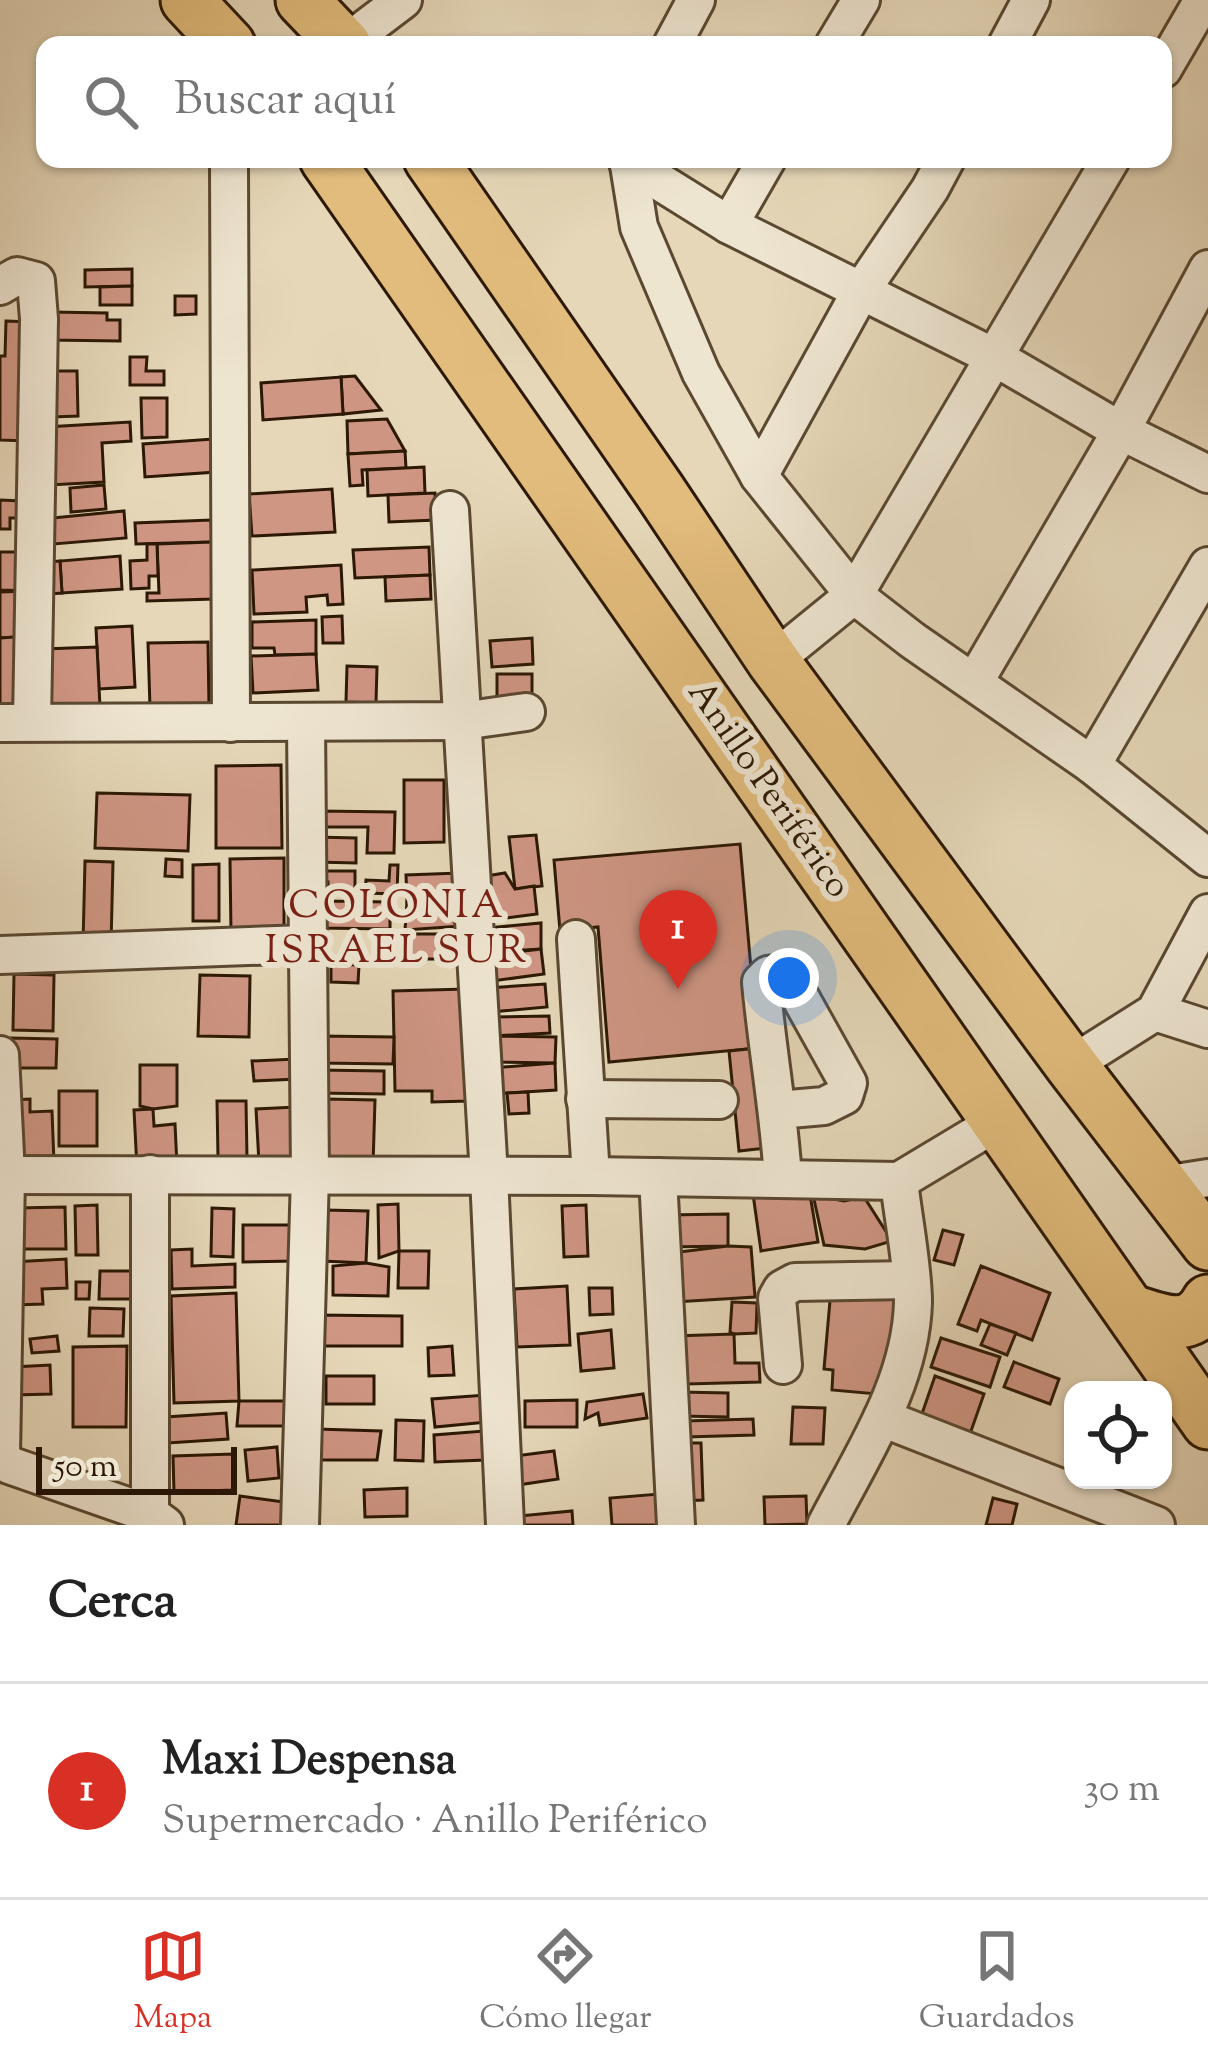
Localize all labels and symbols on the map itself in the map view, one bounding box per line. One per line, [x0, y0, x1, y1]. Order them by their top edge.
street label: Anillo Periférico [674, 671, 862, 909]
district label: COLONIA ISRAEL SUR [265, 880, 529, 981]
pin: 1 [639, 890, 717, 989]
your location [759, 948, 819, 1008]
scale bar [36, 1441, 237, 1494]

